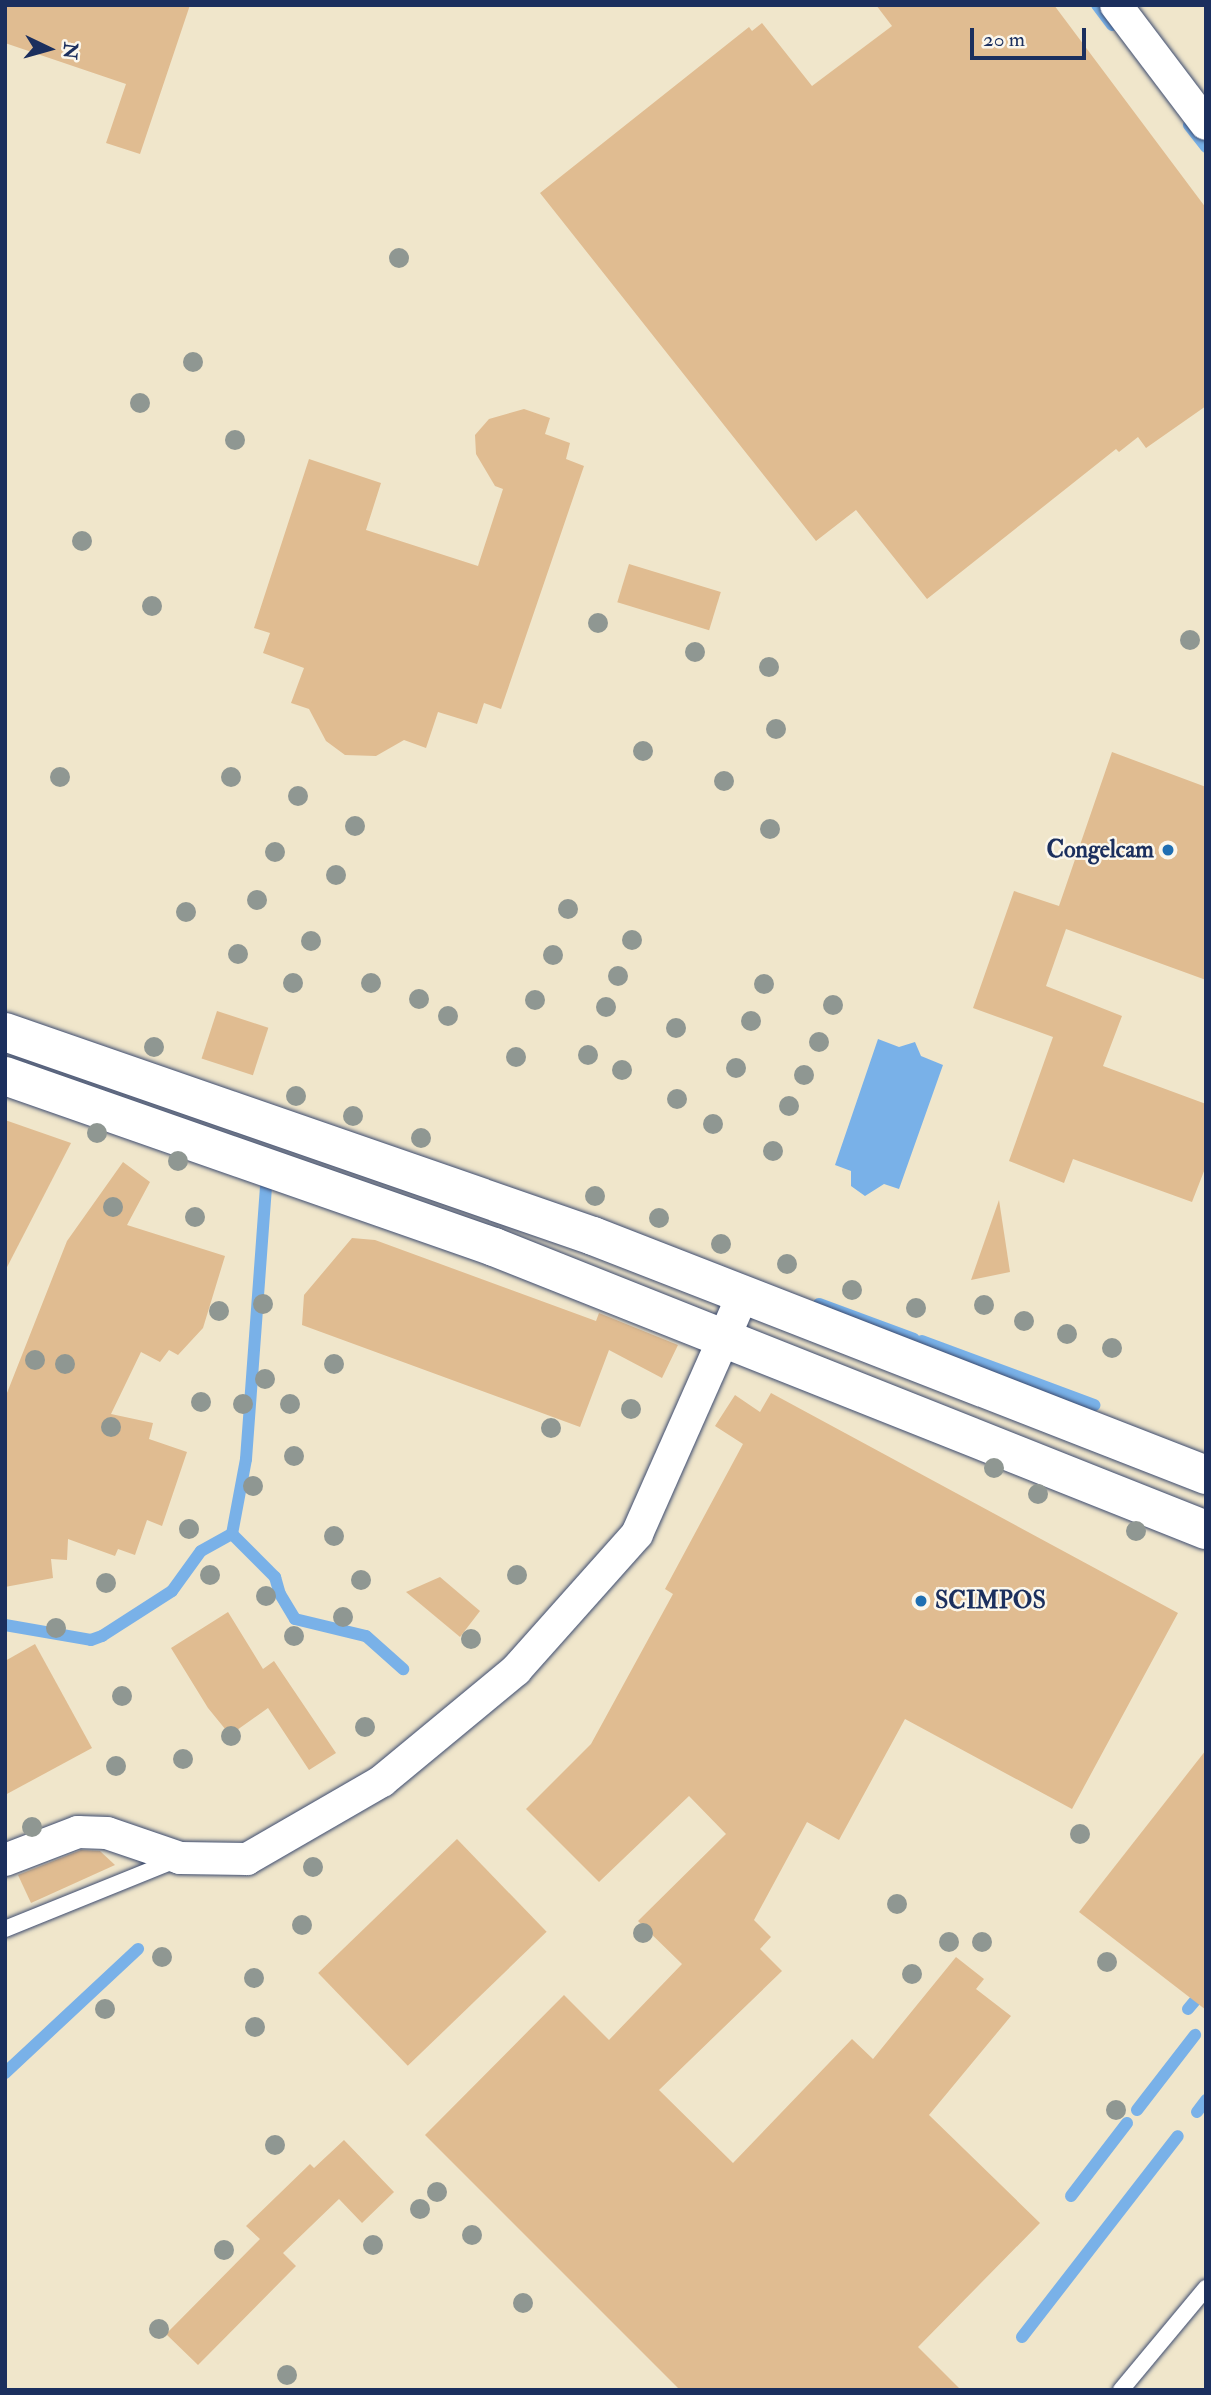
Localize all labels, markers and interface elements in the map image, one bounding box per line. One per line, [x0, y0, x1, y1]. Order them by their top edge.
north arrow [14, 14, 84, 84]
scale bar [973, 14, 1088, 58]
text: 20 m [983, 26, 1025, 53]
text: N [57, 41, 83, 60]
place label: Congelcam [1046, 836, 1154, 864]
marker: Congelcam [1160, 842, 1176, 858]
place label: SCIMPOS [935, 1587, 1046, 1615]
marker: SCIMPOS [913, 1593, 929, 1609]

